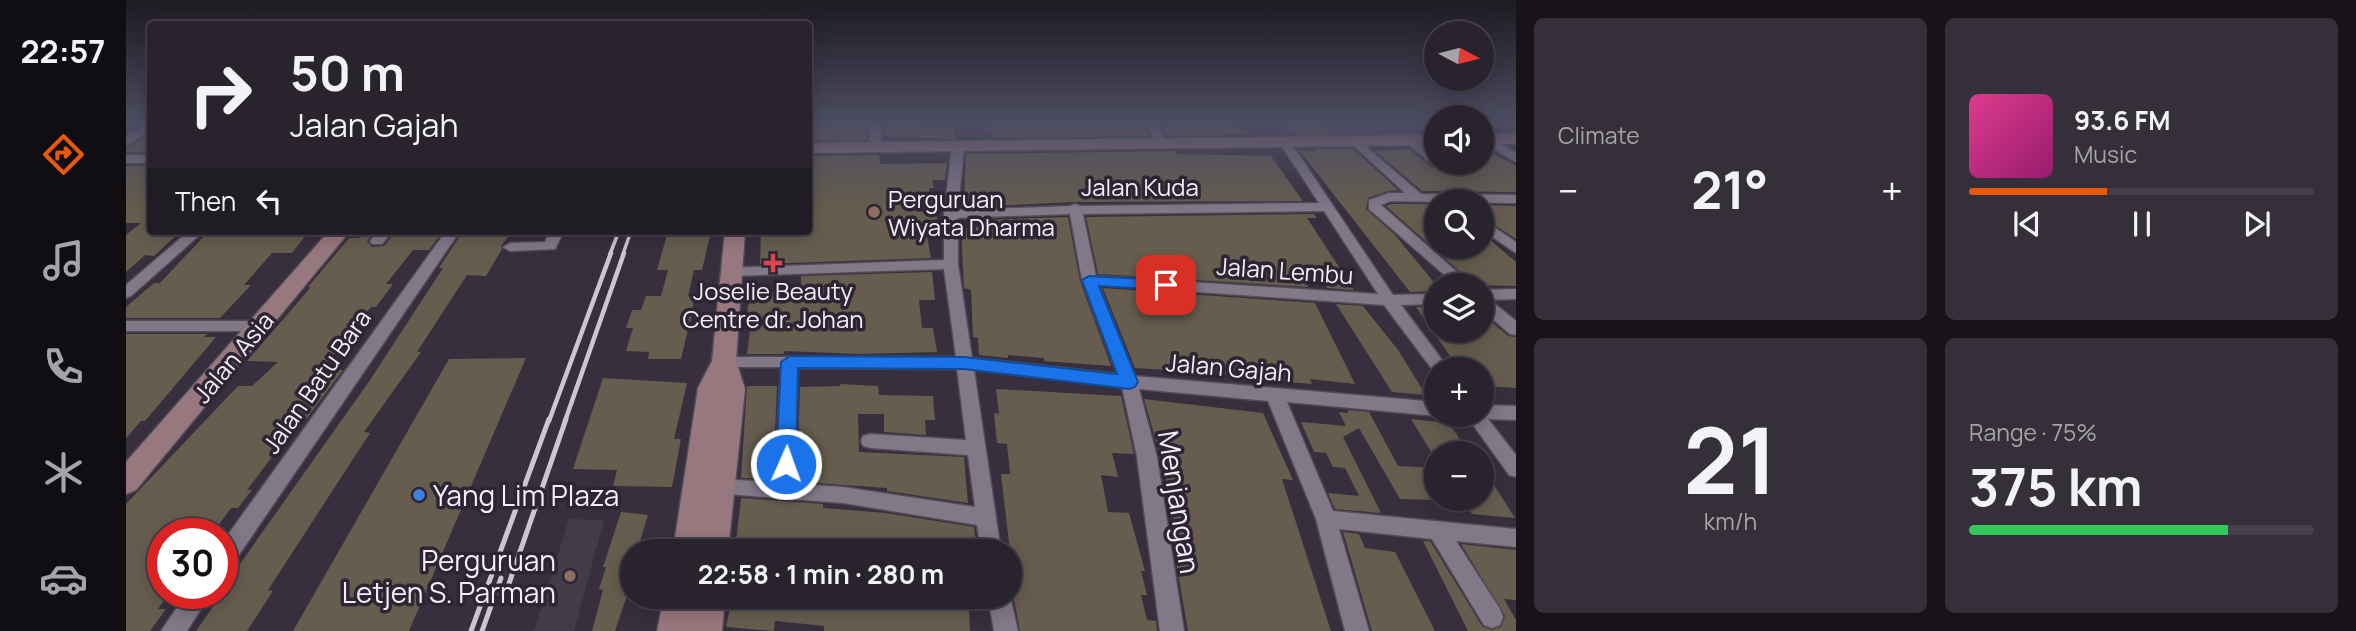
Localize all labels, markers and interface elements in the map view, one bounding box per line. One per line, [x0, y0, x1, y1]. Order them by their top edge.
north arrow [1424, 21, 1494, 91]
map controls [1424, 21, 1494, 511]
text: 22:57 [21, 29, 105, 73]
text: 50 m [290, 39, 405, 106]
icon: right [175, 49, 266, 140]
text: 93.6 FM [2074, 102, 2170, 138]
text: Jalan Gajah [290, 103, 458, 147]
button: sound [1424, 105, 1494, 175]
text: Climate [1558, 119, 1640, 151]
icon: directions [39, 130, 88, 179]
text: Music [2074, 138, 2137, 170]
text: 21° [1691, 154, 1768, 225]
text: − [1558, 164, 1579, 216]
text: + [1881, 164, 1903, 216]
street label: Jalan Kuda [1081, 170, 1199, 203]
icon: left [250, 182, 288, 220]
place label: Perguruan Wiyata Dharma [888, 182, 1055, 243]
text: Then [175, 183, 236, 219]
button: search [1424, 189, 1494, 259]
marker: Perguruan Wiyata Dharma [866, 204, 882, 220]
icon: previous [2008, 205, 2046, 243]
icon: pause [2123, 205, 2161, 243]
icon: next [2238, 205, 2276, 243]
icon: music [39, 236, 88, 285]
street label: Jalan Lembu [1215, 249, 1355, 291]
marker: Joselie Beauty Centre dr. Johan [763, 253, 783, 273]
pin [1136, 255, 1196, 315]
icon: arrive [1147, 266, 1185, 304]
button: layers [1424, 273, 1494, 343]
place label: Joselie Beauty Centre dr. Johan [683, 274, 863, 335]
street label: Jalan Batu Bara [254, 302, 378, 460]
street label: Jalan Asia [185, 305, 281, 409]
icon: phone [39, 342, 88, 391]
street label: Jalan Gajah [1165, 345, 1293, 389]
button: + [1424, 357, 1494, 427]
text: 21 [1683, 397, 1778, 521]
text: Range · 75% [1969, 416, 2097, 448]
position arrow [749, 427, 823, 501]
street label: Menjangan [1150, 428, 1210, 576]
button: − [1424, 441, 1494, 511]
icon: climate [39, 448, 88, 497]
text: 375 km [1969, 451, 2143, 522]
place label: Yang Lim Plaza [433, 476, 619, 514]
marker: Yang Lim Plaza [411, 487, 427, 503]
text: km/h [1704, 505, 1757, 537]
speed limit sign: 30 [147, 518, 238, 609]
place label: Perguruan Letjen S. Parman [342, 541, 556, 611]
icon: car [39, 554, 88, 603]
text: 22:58 · 1 min · 280 m [698, 556, 944, 592]
marker: Perguruan Letjen S. Parman [562, 568, 578, 584]

